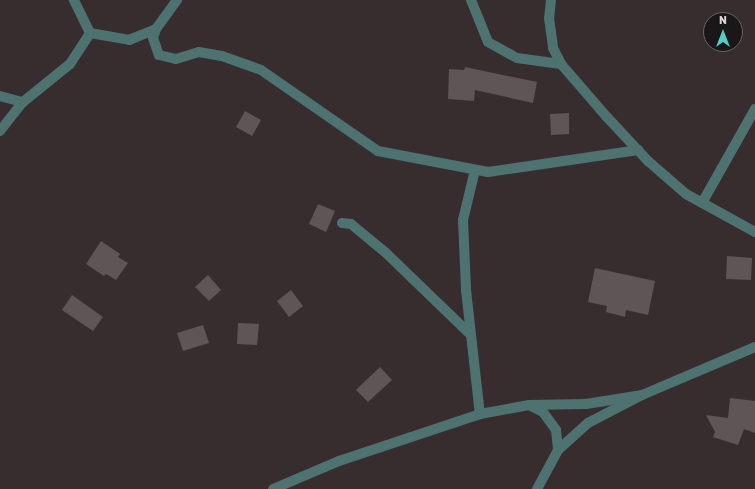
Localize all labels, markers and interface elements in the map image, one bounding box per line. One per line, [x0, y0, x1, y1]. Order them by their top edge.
north arrow [703, 12, 743, 52]
text: N [719, 14, 727, 27]

